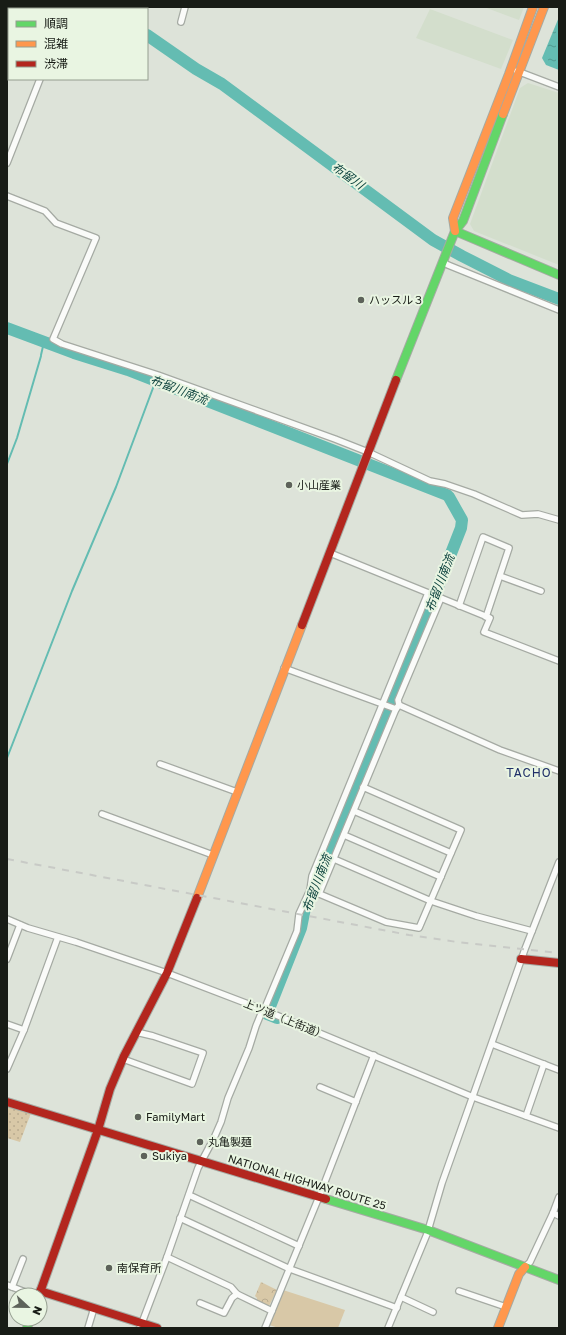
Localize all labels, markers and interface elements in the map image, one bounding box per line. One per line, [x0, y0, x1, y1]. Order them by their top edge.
legend [8, 8, 148, 80]
text: 順調 [44, 16, 68, 31]
text: 混雑 [44, 36, 68, 51]
text: 渋滞 [44, 56, 68, 71]
water label: 布留川 [329, 159, 369, 193]
place label: ハッスル３ [369, 293, 424, 306]
marker: ハッスル３ [356, 295, 366, 305]
water label: 布留川南流 [148, 372, 212, 408]
place label: 小山産業 [297, 478, 341, 491]
marker: 小山産業 [284, 480, 294, 490]
water label: 布留川南流 [422, 550, 458, 614]
district label: TACHO [506, 765, 552, 780]
water label: 布留川南流 [299, 850, 335, 914]
street label: 上ツ道（上街道） [242, 996, 328, 1041]
place label: FamilyMart [146, 1110, 205, 1123]
marker: FamilyMart [133, 1112, 143, 1122]
place label: 丸亀製麺 [208, 1135, 252, 1148]
marker: 丸亀製麺 [195, 1137, 205, 1147]
place label: Sukiya [152, 1149, 187, 1162]
marker: Sukiya [139, 1151, 149, 1161]
street label: NATIONAL HIGHWAY ROUTE 25 [227, 1151, 388, 1212]
place label: 南保育所 [117, 1261, 162, 1274]
marker: 南保育所 [104, 1263, 114, 1273]
north arrow [8, 1287, 48, 1327]
text: N [30, 1305, 45, 1317]

